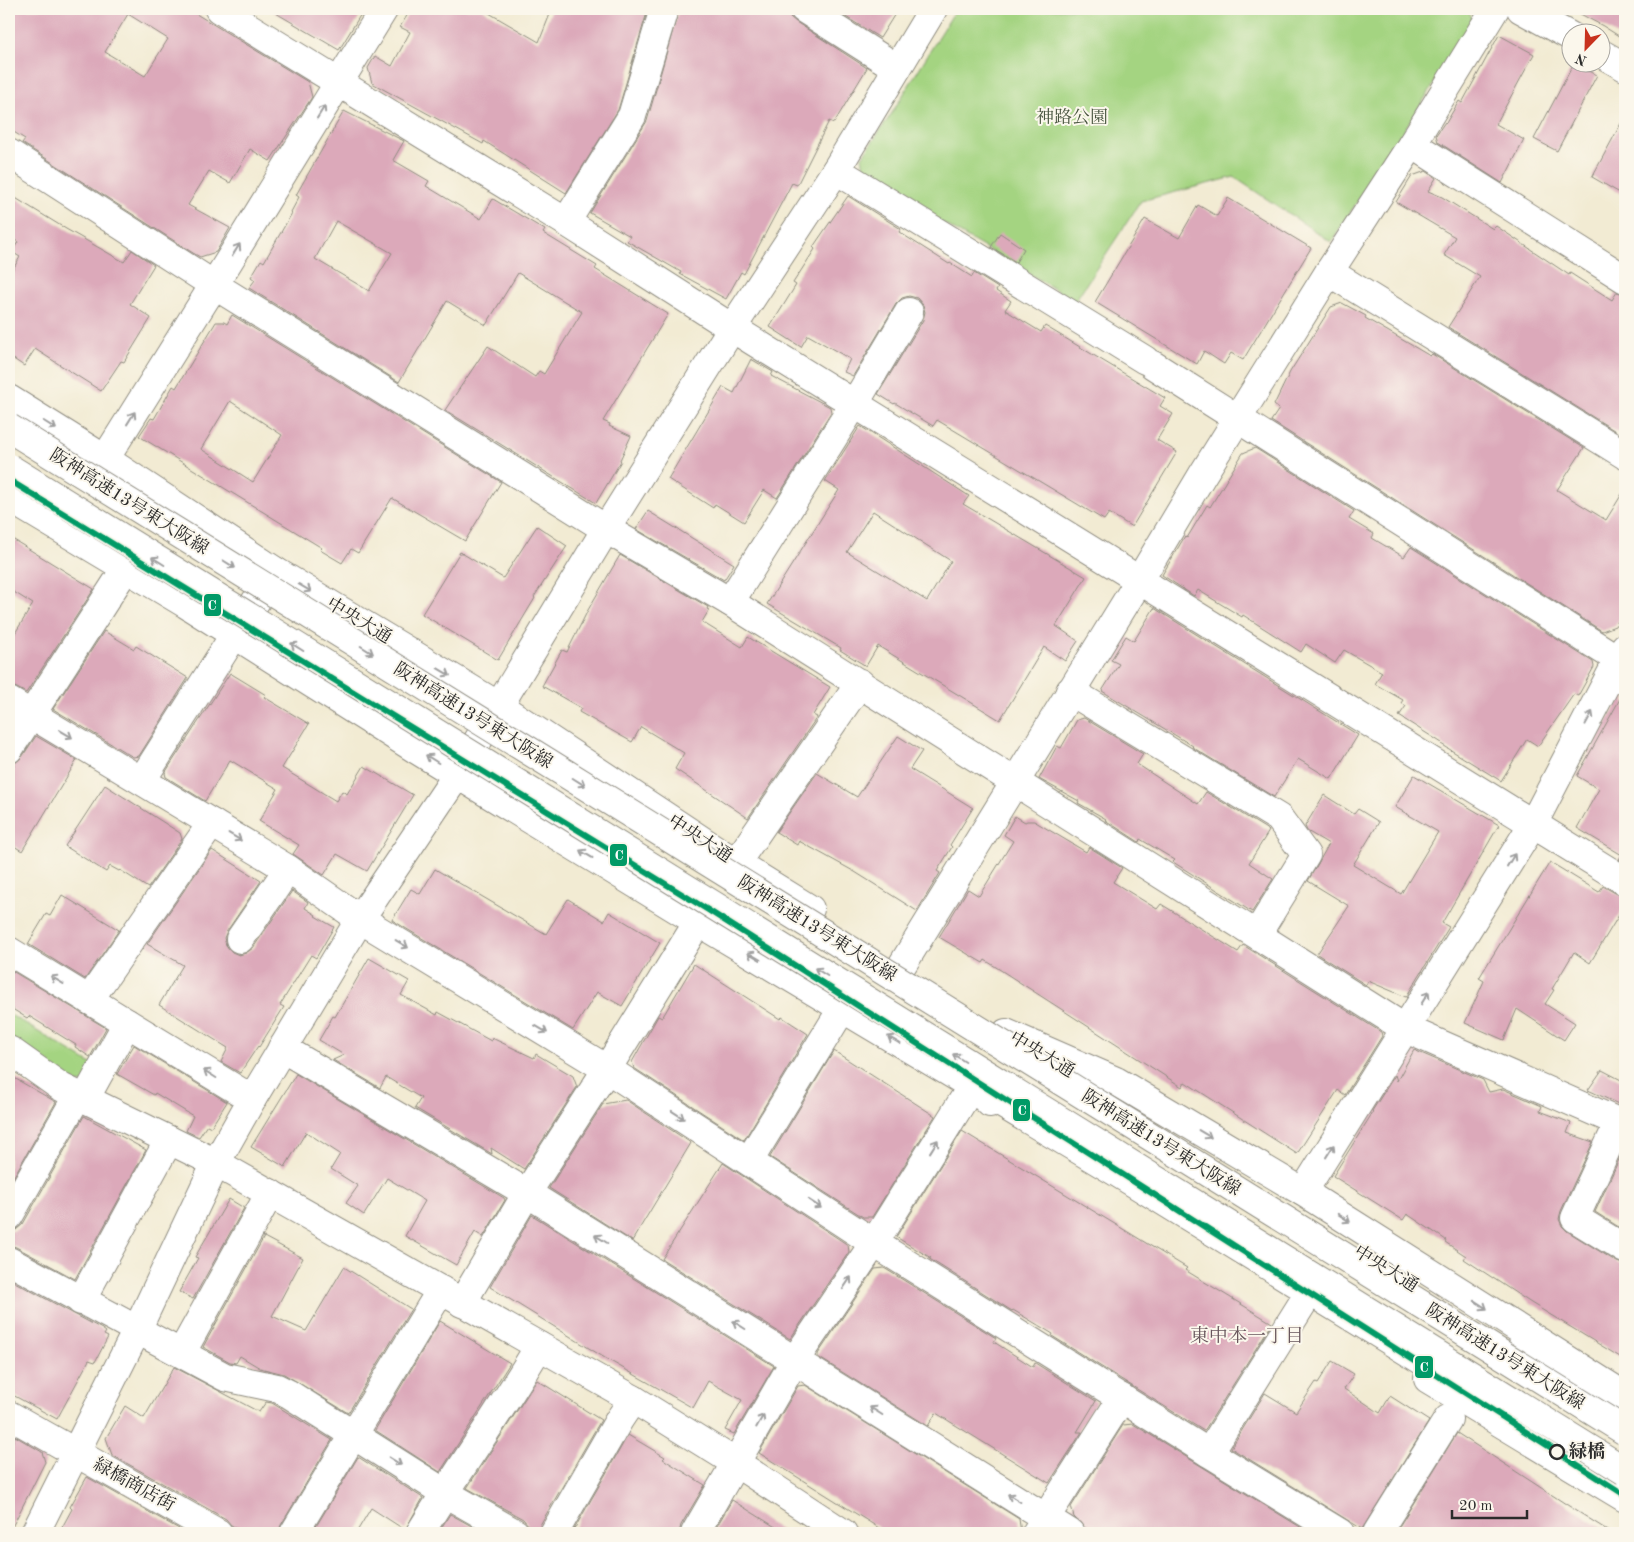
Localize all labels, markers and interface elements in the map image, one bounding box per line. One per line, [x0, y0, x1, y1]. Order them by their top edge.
north arrow [1562, 22, 1612, 72]
text: N [1573, 50, 1589, 68]
one-way arrow [316, 106, 326, 120]
park label: 神路公園 [1036, 107, 1108, 127]
one-way arrow [231, 244, 241, 258]
one-way arrow [126, 411, 136, 425]
one-way arrow [43, 419, 57, 430]
street label: 阪神高速13号東大阪線 [47, 444, 212, 558]
one-way arrow [152, 556, 166, 566]
one-way arrow [221, 559, 235, 569]
one-way arrow [297, 584, 311, 594]
line badge: C [203, 593, 222, 617]
street label: 中央大通 [324, 593, 396, 647]
text: C [207, 599, 217, 613]
one-way arrow [290, 641, 304, 651]
one-way arrow [359, 645, 373, 655]
street label: 阪神高速13号東大阪線 [391, 658, 556, 772]
one-way arrow [436, 668, 450, 678]
one-way arrow [1585, 711, 1594, 726]
one-way arrow [58, 729, 72, 739]
one-way arrow [426, 754, 440, 764]
one-way arrow [572, 776, 586, 787]
street label: 中央大通 [665, 810, 736, 866]
one-way arrow [227, 832, 241, 842]
line badge: C [609, 843, 628, 867]
one-way arrow [579, 848, 593, 858]
text: C [614, 849, 624, 863]
one-way arrow [1506, 854, 1516, 868]
street label: 阪神高速13号東大阪線 [735, 871, 900, 985]
one-way arrow [394, 940, 408, 950]
one-way arrow [748, 951, 762, 961]
one-way arrow [815, 967, 829, 977]
one-way arrow [50, 974, 64, 984]
one-way arrow [1420, 992, 1430, 1006]
one-way arrow [533, 1024, 547, 1034]
street label: 中央大通 [1007, 1027, 1079, 1081]
one-way arrow [887, 1034, 901, 1044]
one-way arrow [953, 1053, 967, 1063]
one-way arrow [204, 1068, 218, 1078]
street label: 阪神高速13号東大阪線 [1079, 1085, 1244, 1199]
line badge: C [1012, 1098, 1031, 1122]
text: C [1017, 1104, 1027, 1118]
one-way arrow [671, 1110, 685, 1120]
one-way arrow [1197, 1129, 1211, 1139]
one-way arrow [928, 1139, 939, 1153]
one-way arrow [1325, 1145, 1335, 1159]
one-way arrow [807, 1199, 821, 1209]
one-way arrow [1336, 1213, 1350, 1223]
one-way arrow [594, 1234, 608, 1244]
street label: 中央大通 [1351, 1241, 1422, 1296]
one-way arrow [842, 1277, 852, 1291]
street label: 阪神高速13号東大阪線 [1423, 1299, 1588, 1413]
one-way arrow [1473, 1301, 1487, 1311]
one-way arrow [732, 1320, 746, 1330]
district label: 東中本一丁目 [1190, 1325, 1304, 1347]
line badge: C [1414, 1355, 1434, 1379]
text: C [1419, 1361, 1429, 1375]
one-way arrow [870, 1406, 884, 1416]
one-way arrow [755, 1413, 765, 1428]
place label: 緑橋 [1569, 1441, 1605, 1461]
marker: 緑橋 [1549, 1444, 1565, 1460]
street label: 緑橋商店街 [90, 1454, 179, 1515]
one-way arrow [387, 1456, 401, 1466]
scale bar [1452, 1487, 1526, 1519]
one-way arrow [1007, 1493, 1021, 1503]
text: 20 m [1459, 1499, 1493, 1514]

